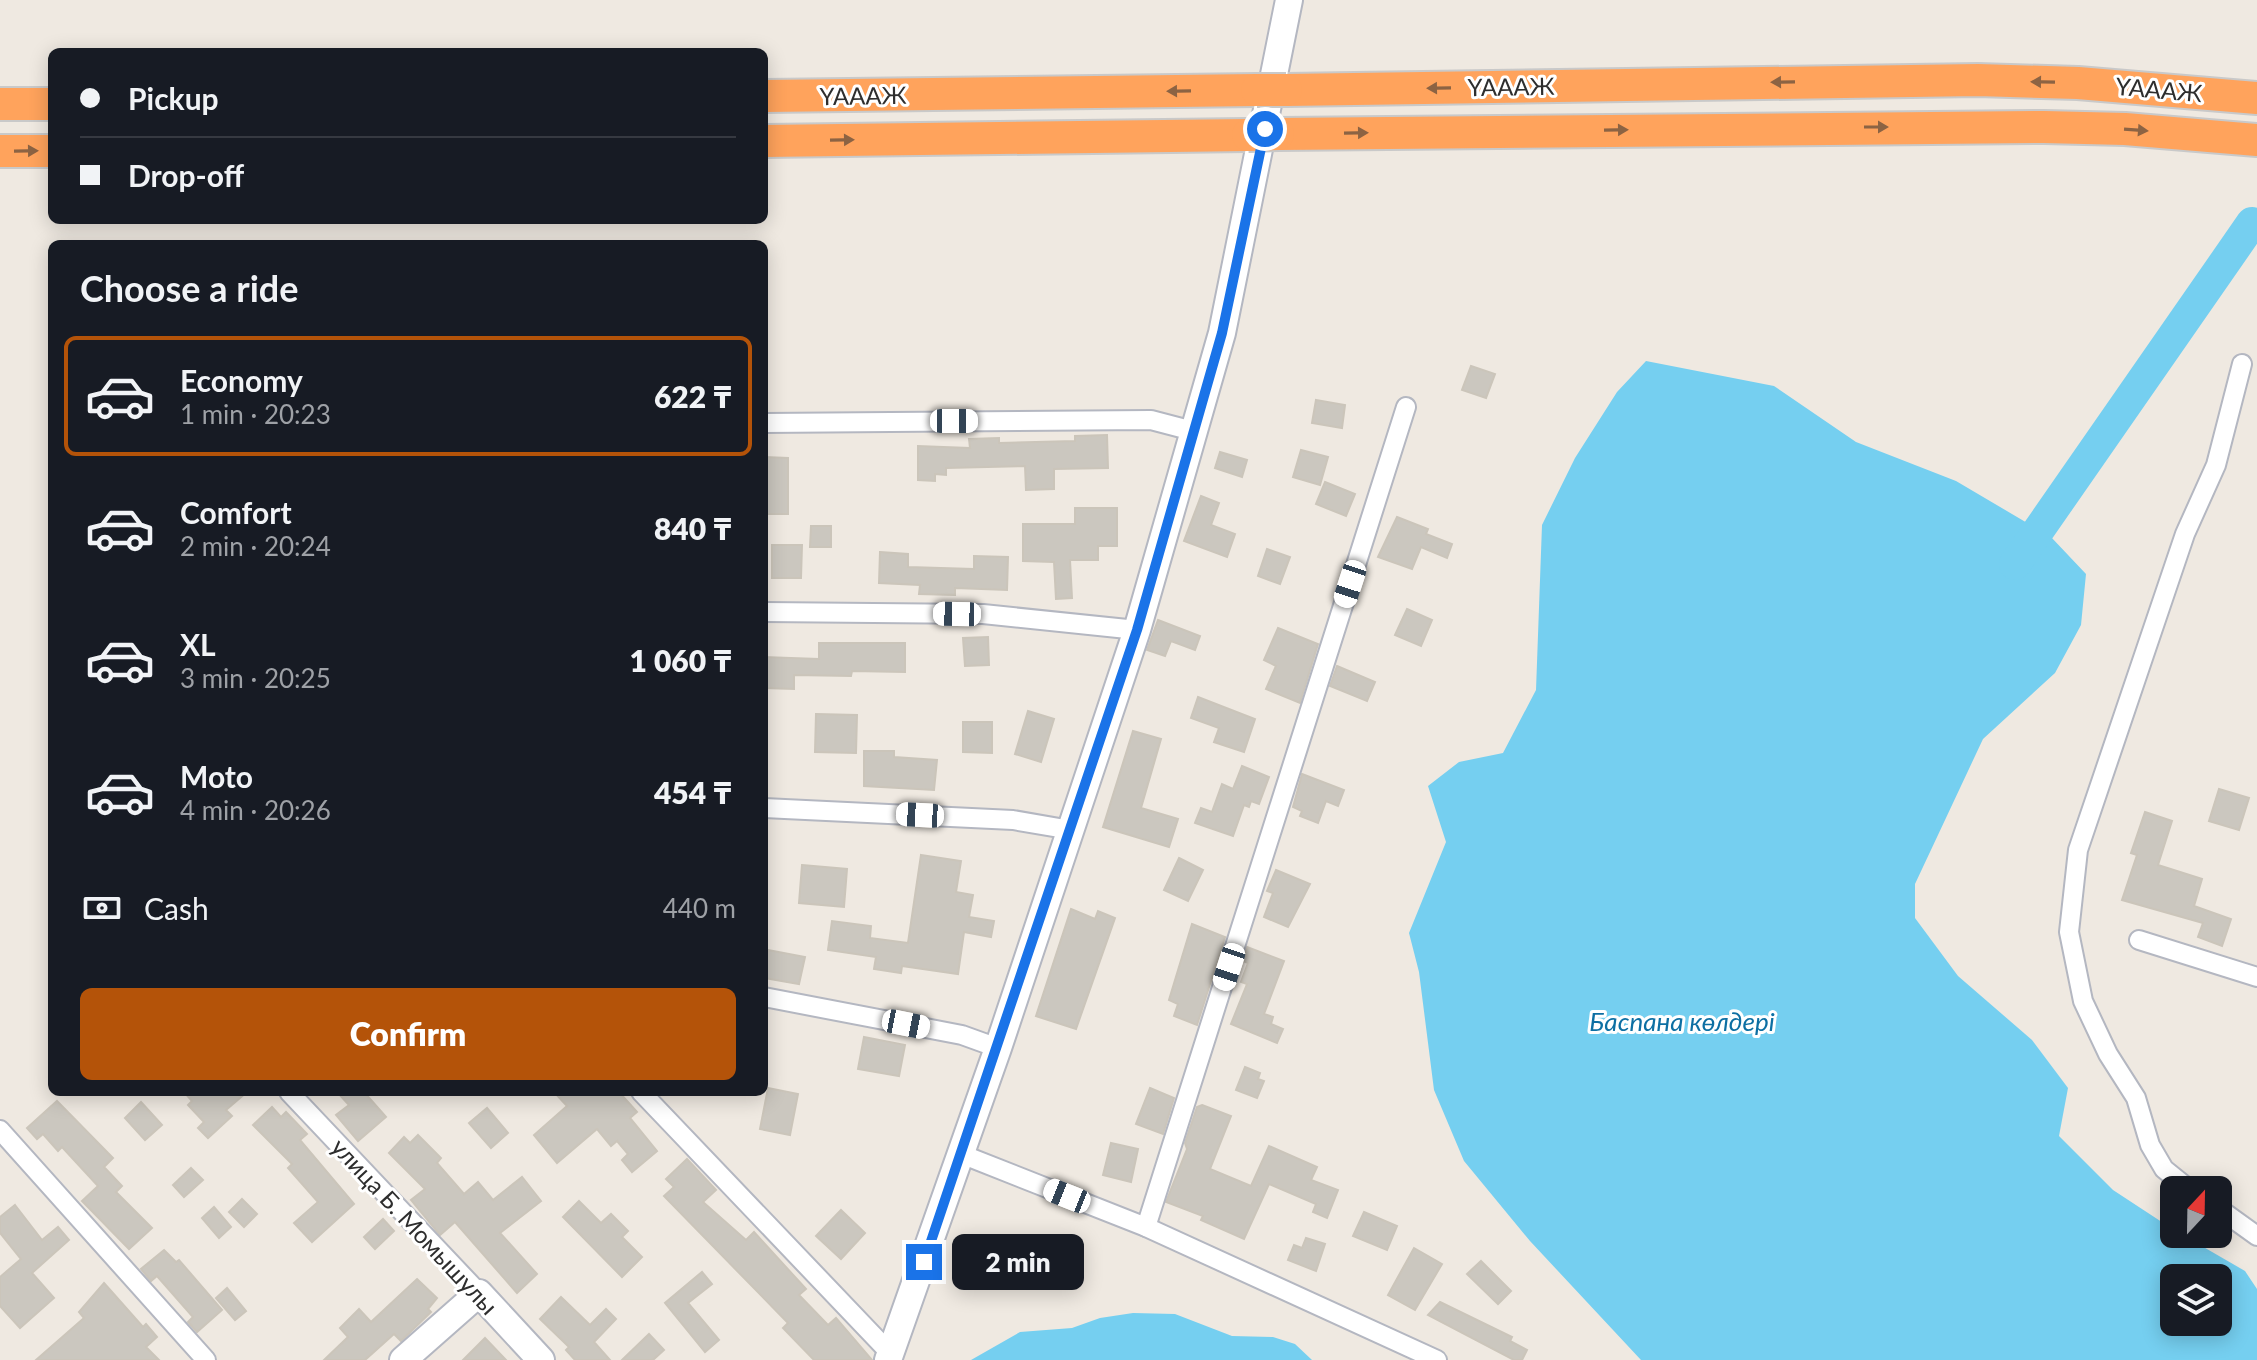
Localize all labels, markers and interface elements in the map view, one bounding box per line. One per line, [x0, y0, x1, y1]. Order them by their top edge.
street label: ҮАААЖ [1467, 71, 1555, 101]
street label: ҮАААЖ [2114, 71, 2204, 107]
one-way arrow [1770, 76, 1795, 88]
one-way arrow [2030, 76, 2055, 88]
text: Pickup [128, 80, 219, 116]
street label: ҮАААЖ [819, 80, 907, 110]
one-way arrow [1426, 81, 1451, 94]
one-way arrow [1166, 85, 1191, 97]
route start [1247, 111, 1283, 147]
one-way arrow [1864, 121, 1889, 133]
one-way arrow [1604, 124, 1629, 136]
one-way arrow [2124, 124, 2149, 137]
one-way arrow [1344, 127, 1369, 139]
one-way arrow [830, 134, 855, 147]
one-way arrow [14, 145, 39, 157]
text: Drop-off [128, 157, 244, 193]
text: Choose a ride [80, 266, 299, 310]
icon: car [84, 360, 156, 432]
text: Economy [180, 362, 303, 398]
text: 622 ₸ [654, 378, 732, 414]
text: 1 min · 20:23 [180, 398, 331, 430]
car [930, 409, 978, 433]
icon: car [84, 492, 156, 564]
text: Comfort [180, 494, 292, 530]
text: 840 ₸ [654, 510, 732, 546]
text: 2 min · 20:24 [180, 530, 331, 562]
car [1331, 557, 1369, 611]
car [933, 602, 981, 626]
icon: car [84, 624, 156, 696]
text: XL [180, 626, 216, 662]
text: 1 060 ₸ [630, 642, 732, 678]
text: 3 min · 20:25 [180, 662, 331, 694]
icon: car [84, 756, 156, 828]
text: Moto [180, 758, 253, 794]
text: 454 ₸ [654, 774, 732, 810]
text: 4 min · 20:26 [180, 794, 331, 826]
car [895, 802, 945, 828]
icon: cash [80, 886, 124, 930]
text: Cash [144, 890, 209, 926]
text: 440 m [663, 892, 736, 924]
car [1210, 940, 1248, 994]
button: Confirm [80, 988, 736, 1080]
water label: Баспана көлдері [1589, 1005, 1775, 1037]
car [880, 1008, 932, 1040]
street label: улица Б. Момышулы [326, 1132, 504, 1320]
car [1040, 1176, 1094, 1216]
north arrow [2160, 1176, 2232, 1248]
map controls [2160, 1176, 2232, 1336]
callout: 2 min [952, 1234, 1084, 1290]
route end [906, 1244, 942, 1280]
text: 2 min [986, 1246, 1050, 1278]
button: layers [2160, 1264, 2232, 1336]

